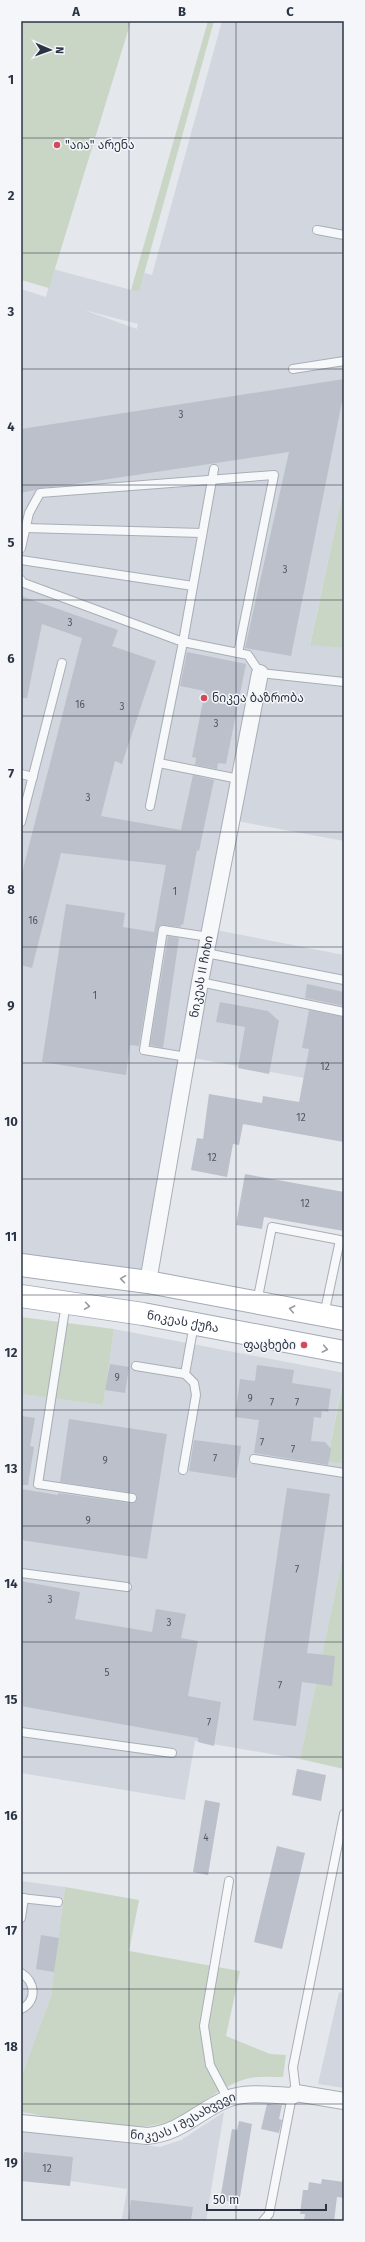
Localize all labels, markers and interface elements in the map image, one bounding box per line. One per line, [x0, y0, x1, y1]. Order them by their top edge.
text: A [71, 4, 80, 19]
text: B [178, 4, 186, 19]
text: C [286, 4, 294, 19]
north arrow [30, 30, 70, 70]
text: N [53, 46, 66, 54]
text: 1 [8, 72, 14, 87]
place label: "აია" არენა [65, 138, 135, 152]
marker: "აია" არენა [52, 140, 62, 150]
text: 2 [8, 188, 15, 203]
text: 3 [7, 304, 15, 319]
house number: 3 [179, 409, 184, 421]
text: 4 [7, 419, 15, 434]
text: 5 [8, 535, 15, 550]
house number: 3 [283, 564, 288, 576]
house number: 3 [68, 617, 73, 629]
text: 6 [7, 651, 15, 666]
place label: ნიკეა ბაზრობა [212, 691, 304, 705]
marker: ნიკეა ბაზრობა [199, 693, 209, 703]
house number: 16 [75, 699, 85, 711]
house number: 3 [120, 701, 125, 713]
house number: 3 [214, 718, 219, 730]
text: 7 [8, 766, 14, 781]
house number: 3 [86, 792, 91, 804]
text: 8 [7, 882, 15, 897]
house number: 1 [173, 886, 177, 898]
house number: 16 [28, 915, 38, 927]
street label: ნიკეას II ჩიხი [187, 934, 216, 1019]
house number: 1 [93, 990, 97, 1002]
text: 9 [7, 998, 15, 1013]
house number: 12 [320, 1061, 330, 1073]
house number: 12 [296, 1112, 306, 1124]
text: 10 [4, 1114, 18, 1129]
house number: 12 [207, 1152, 217, 1164]
house number: 12 [300, 1198, 310, 1210]
text: 11 [5, 1229, 17, 1244]
one-way arrow [120, 1274, 126, 1283]
one-way arrow [84, 1301, 90, 1310]
one-way arrow [289, 1306, 295, 1314]
street label: ნიკეას ქუჩა [146, 1308, 220, 1335]
place label: ფაცხები [243, 1338, 296, 1352]
marker: ფაცხები [299, 1340, 309, 1350]
one-way arrow [322, 1344, 329, 1352]
text: 12 [5, 1345, 18, 1360]
house number: 9 [114, 1372, 120, 1384]
house number: 9 [247, 1393, 253, 1405]
house number: 7 [270, 1397, 275, 1409]
house number: 7 [295, 1397, 300, 1409]
house number: 7 [260, 1437, 265, 1449]
house number: 7 [291, 1444, 296, 1456]
house number: 7 [213, 1453, 218, 1465]
house number: 9 [102, 1455, 108, 1467]
text: 13 [5, 1461, 18, 1476]
house number: 9 [85, 1515, 91, 1527]
house number: 7 [295, 1564, 300, 1576]
text: 14 [4, 1576, 18, 1591]
house number: 3 [48, 1594, 53, 1606]
house number: 3 [167, 1617, 172, 1629]
house number: 5 [104, 1667, 110, 1679]
house number: 7 [278, 1680, 283, 1692]
text: 15 [4, 1692, 18, 1707]
house number: 7 [207, 1717, 212, 1729]
text: 16 [4, 1808, 18, 1823]
house number: 4 [203, 1832, 209, 1844]
text: 17 [5, 1923, 17, 1938]
text: 18 [4, 2039, 18, 2054]
street label: ნიკეას I შესახვევი [129, 2090, 237, 2143]
text: 19 [4, 2155, 18, 2170]
house number: 12 [42, 2163, 52, 2175]
scale bar [207, 2186, 326, 2212]
text: 50 m [213, 2193, 239, 2207]

